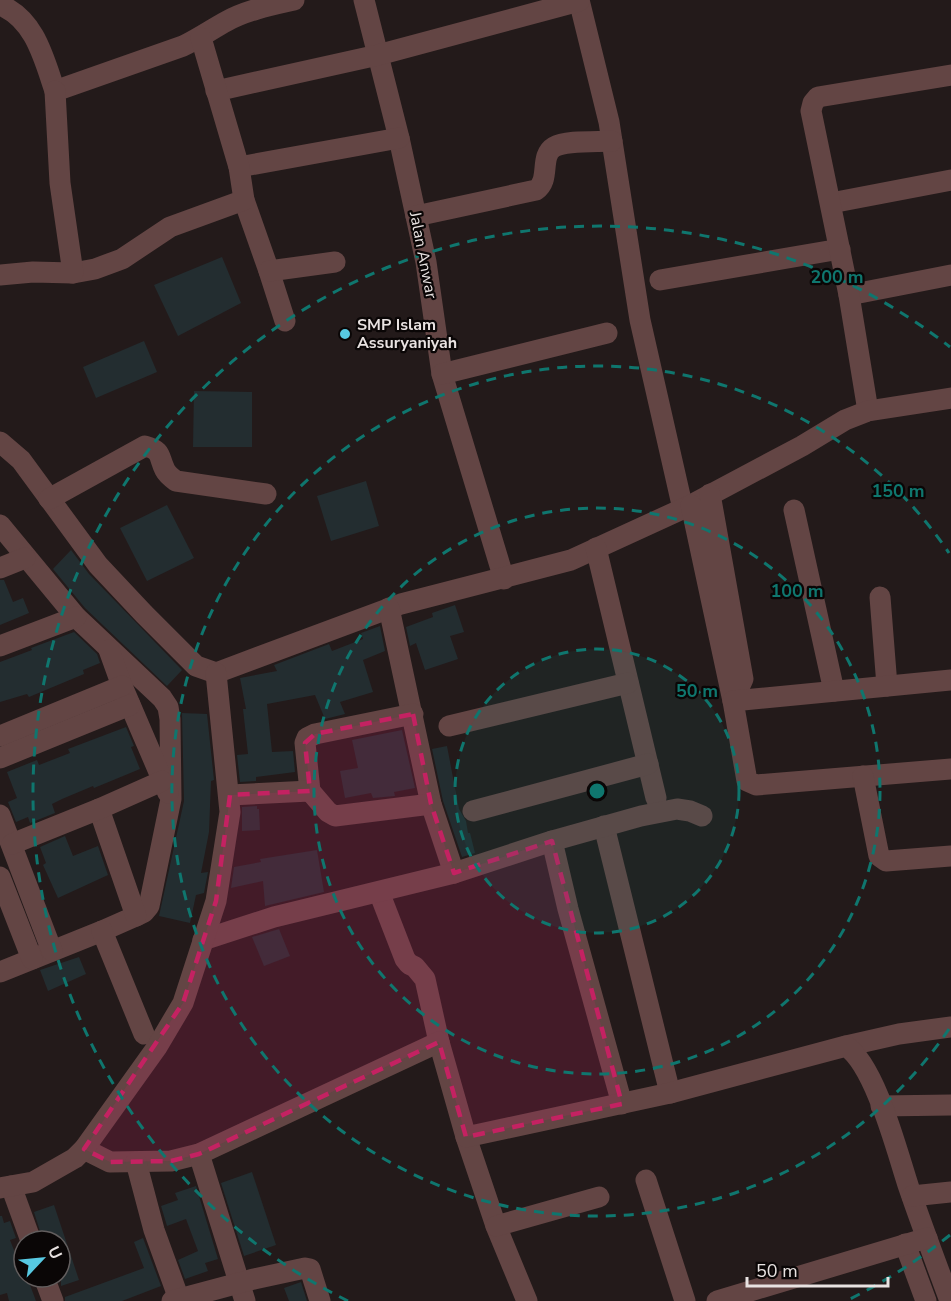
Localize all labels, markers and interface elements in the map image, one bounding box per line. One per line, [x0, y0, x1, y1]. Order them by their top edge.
street label: Jalan Anwar [404, 209, 442, 301]
text: 200 m [810, 265, 864, 289]
place label: SMP Islam Assuryaniyah [357, 314, 457, 354]
marker: SMP Islam Assuryaniyah [338, 327, 352, 341]
text: 150 m [871, 479, 925, 503]
text: 100 m [770, 579, 824, 603]
text: 50 m [676, 679, 718, 703]
centre of rings [587, 781, 607, 801]
north arrow [12, 1229, 72, 1289]
text: U [42, 1243, 67, 1263]
scale bar [747, 1250, 888, 1288]
text: 50 m [756, 1259, 798, 1283]

